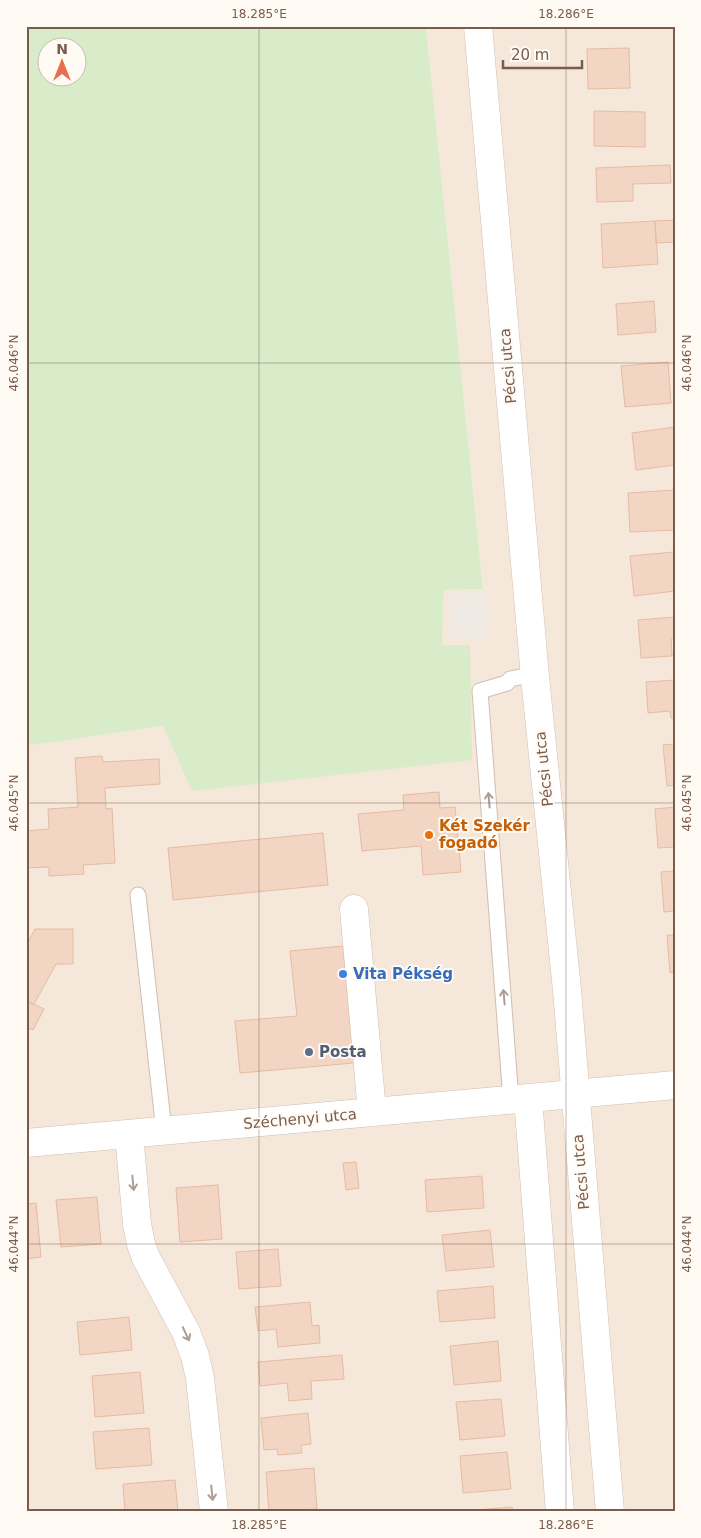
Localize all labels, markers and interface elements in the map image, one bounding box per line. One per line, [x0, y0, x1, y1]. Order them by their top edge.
text: 18.285°E [231, 7, 287, 21]
text: 18.286°E [538, 7, 594, 21]
north arrow [38, 38, 88, 88]
scale bar [503, 38, 582, 70]
text: N [56, 41, 68, 57]
text: 20 m [511, 46, 549, 64]
street label: Pécsi utca [496, 328, 520, 404]
text: 46.046°N [7, 335, 21, 391]
text: 46.046°N [680, 335, 694, 391]
street label: Pécsi utca [531, 730, 557, 808]
text: 46.045°N [7, 775, 21, 831]
text: 46.045°N [680, 775, 694, 831]
one-way arrow [484, 793, 493, 809]
place label: Két Szekér fogadó [439, 817, 530, 852]
marker: Két Szekér fogadó [423, 829, 435, 841]
place label: Vita Pékség [353, 965, 453, 983]
marker: Vita Pékség [337, 968, 349, 980]
one-way arrow [499, 990, 509, 1006]
place label: Posta [319, 1043, 367, 1061]
marker: Posta [303, 1046, 315, 1058]
street label: Széchenyi utca [243, 1105, 357, 1133]
street label: Pécsi utca [569, 1134, 593, 1210]
one-way arrow [129, 1174, 138, 1190]
text: 46.044°N [7, 1216, 21, 1272]
text: 46.044°N [680, 1216, 694, 1272]
one-way arrow [181, 1326, 191, 1341]
one-way arrow [207, 1485, 217, 1501]
text: 18.285°E [231, 1518, 287, 1532]
text: 18.286°E [538, 1518, 594, 1532]

